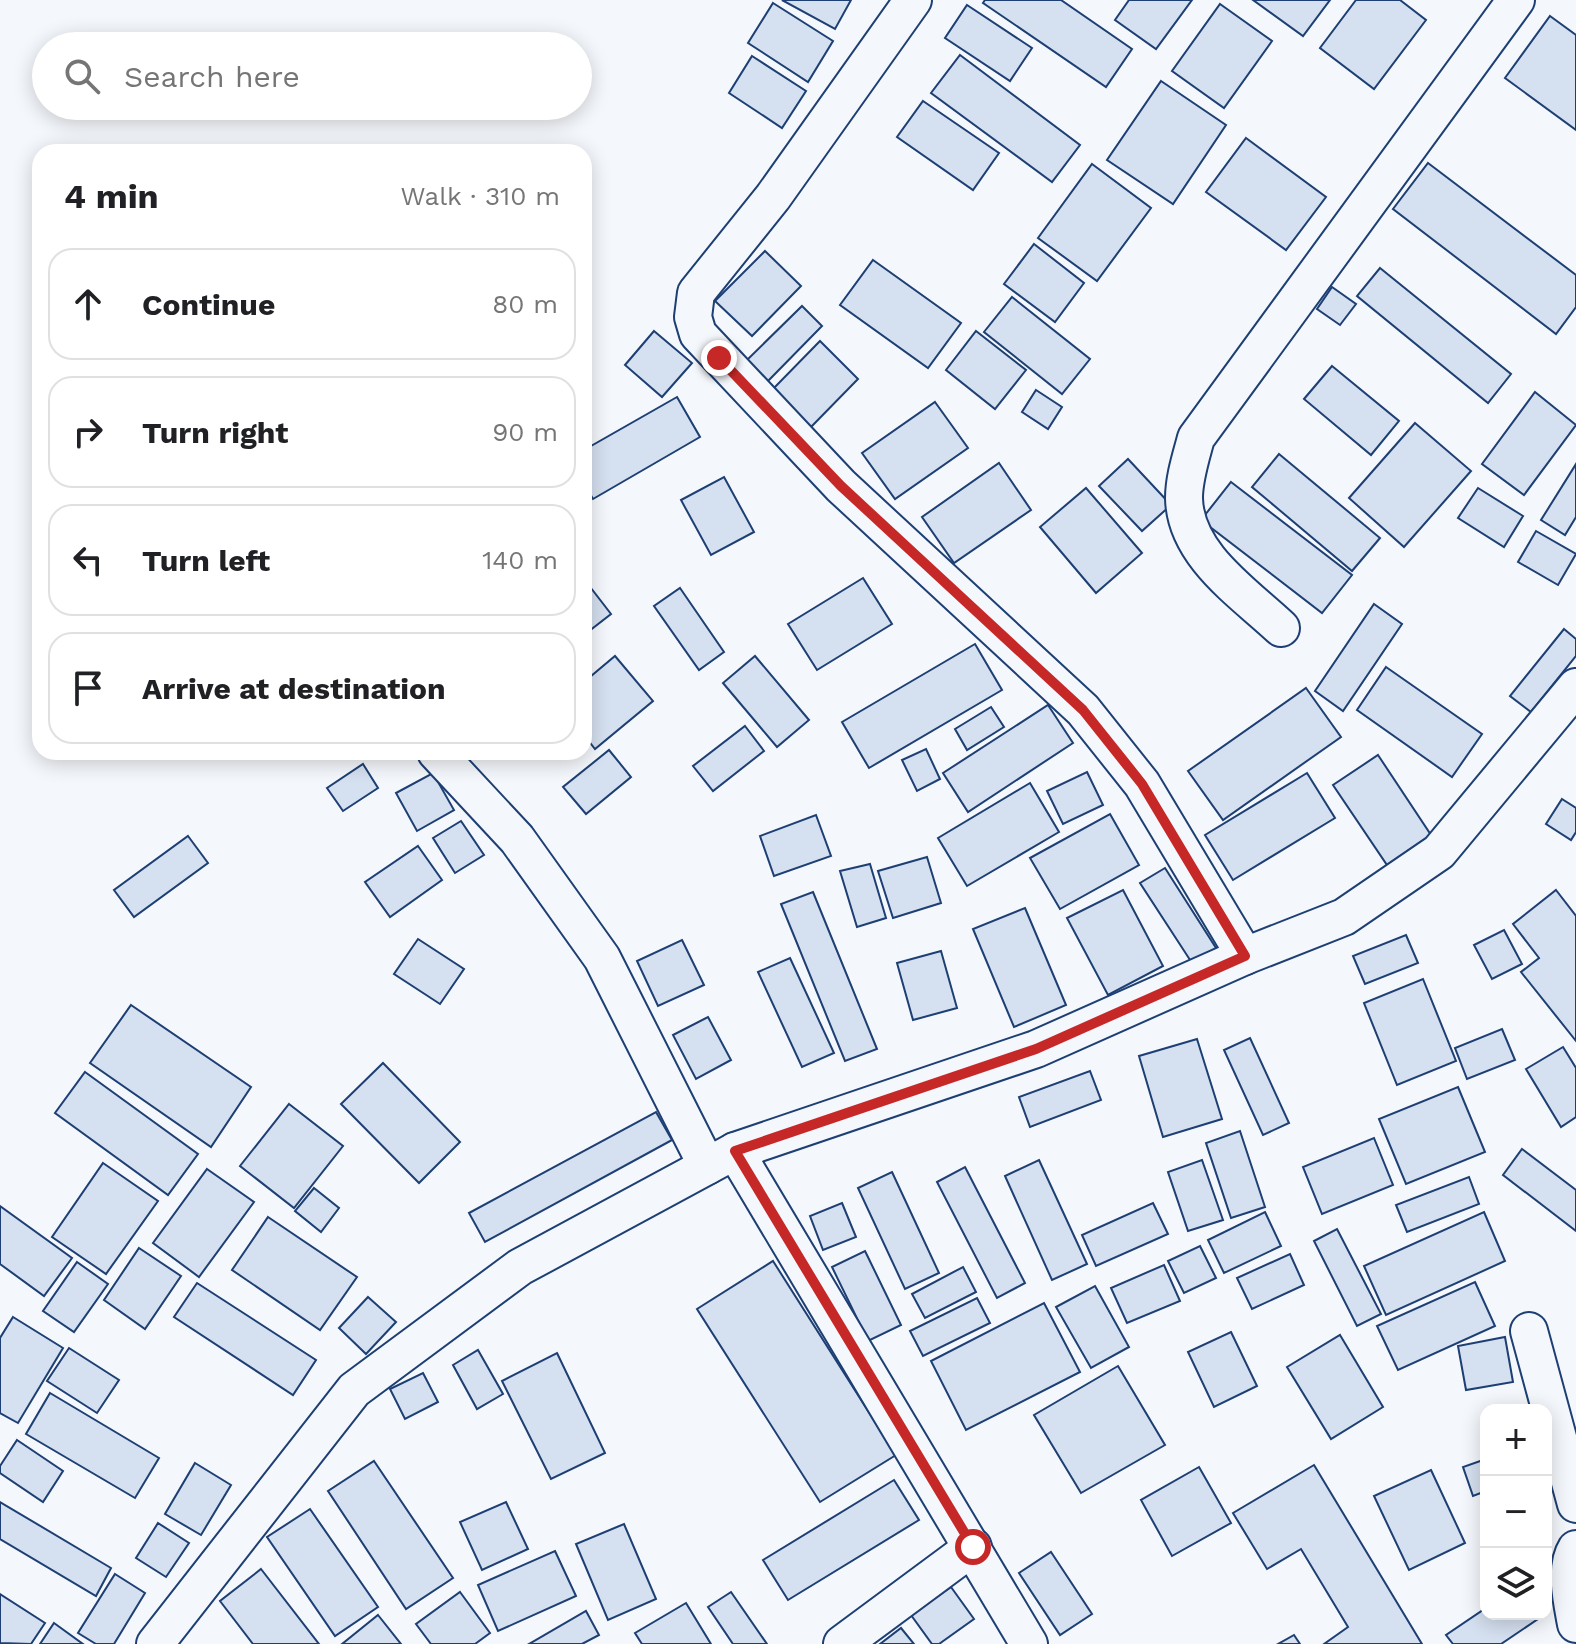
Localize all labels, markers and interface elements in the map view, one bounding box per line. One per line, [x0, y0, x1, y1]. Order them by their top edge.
search box [32, 32, 592, 120]
icon: search [60, 54, 104, 98]
text: Search here [124, 59, 300, 94]
text: 4 min [64, 176, 159, 216]
text: Walk · 310 m [400, 181, 560, 211]
icon: ahead [66, 282, 110, 326]
text: Continue [142, 287, 275, 322]
text: 80 m [492, 289, 558, 319]
route end [701, 340, 737, 376]
icon: right [66, 410, 110, 454]
text: Turn right [142, 415, 288, 450]
text: 90 m [492, 417, 558, 447]
icon: left [66, 538, 110, 582]
text: Turn left [142, 543, 270, 578]
text: 140 m [482, 545, 558, 575]
icon: arrive [66, 666, 110, 710]
text: Arrive at destination [142, 671, 446, 706]
map controls [1480, 1404, 1552, 1620]
button: + [1480, 1404, 1552, 1476]
button: − [1480, 1476, 1552, 1548]
route start [955, 1529, 991, 1565]
button: layers [1480, 1548, 1552, 1620]

